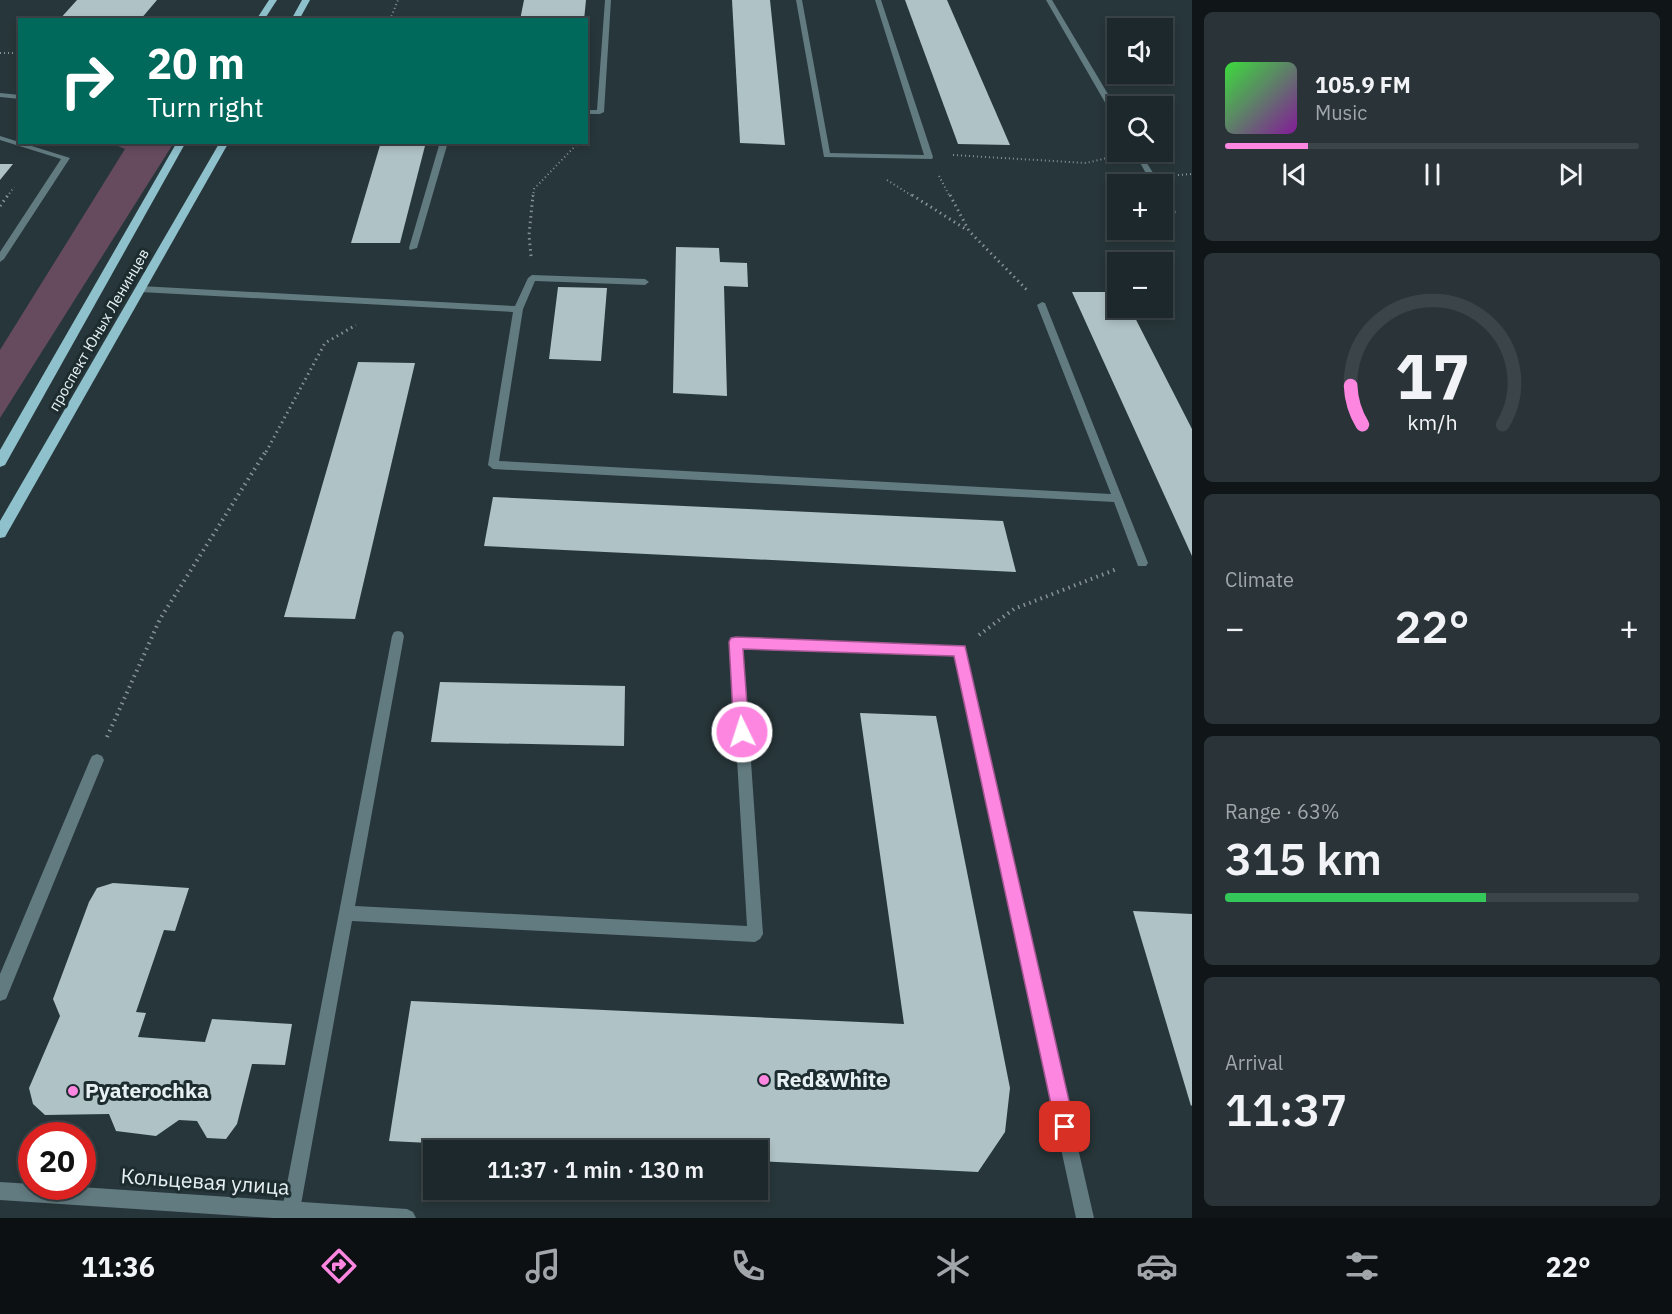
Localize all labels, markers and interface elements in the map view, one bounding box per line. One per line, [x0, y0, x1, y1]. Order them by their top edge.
map controls [1107, 18, 1173, 318]
button: sound [1107, 18, 1173, 84]
text: 20 m [147, 36, 245, 91]
icon: right [48, 42, 126, 120]
text: 105.9 FM [1315, 70, 1411, 99]
text: Turn right [147, 89, 264, 124]
button: search [1107, 96, 1173, 162]
text: Music [1315, 99, 1367, 126]
icon: previous [1278, 158, 1311, 191]
icon: pause [1416, 158, 1449, 191]
icon: next [1554, 158, 1587, 191]
button: + [1107, 174, 1173, 240]
street label: проспект Юных Ленинцев [44, 245, 153, 414]
button: − [1107, 252, 1173, 318]
text: 17 [1395, 335, 1469, 416]
text: km/h [1407, 408, 1457, 436]
text: Climate [1225, 566, 1294, 593]
text: 22° [1394, 597, 1470, 655]
text: − [1225, 606, 1245, 649]
text: + [1619, 606, 1639, 649]
position arrow [710, 700, 774, 764]
text: Range · 63% [1225, 798, 1340, 825]
text: 315 km [1225, 829, 1382, 887]
text: Arrival [1225, 1049, 1283, 1076]
place label: Red&White [776, 1065, 888, 1093]
marker: Red&White [757, 1073, 771, 1087]
place label: Pyaterochka [85, 1076, 209, 1104]
text: 11:37 [1225, 1080, 1347, 1138]
marker: Pyaterochka [66, 1084, 80, 1098]
pin [1039, 1101, 1090, 1152]
icon: arrive [1048, 1110, 1081, 1143]
speed limit sign: 20 [18, 1122, 96, 1200]
text: 11:37 · 1 min · 130 m [487, 1155, 704, 1184]
street label: Кольцевая улица [120, 1161, 290, 1201]
icon: directions [318, 1245, 360, 1287]
icon: music [522, 1245, 564, 1287]
icon: phone [727, 1245, 769, 1287]
icon: climate [932, 1245, 974, 1287]
icon: car [1136, 1245, 1178, 1287]
icon: filters [1341, 1245, 1383, 1287]
text: 11:36 [81, 1249, 155, 1284]
text: 22° [1546, 1249, 1591, 1284]

